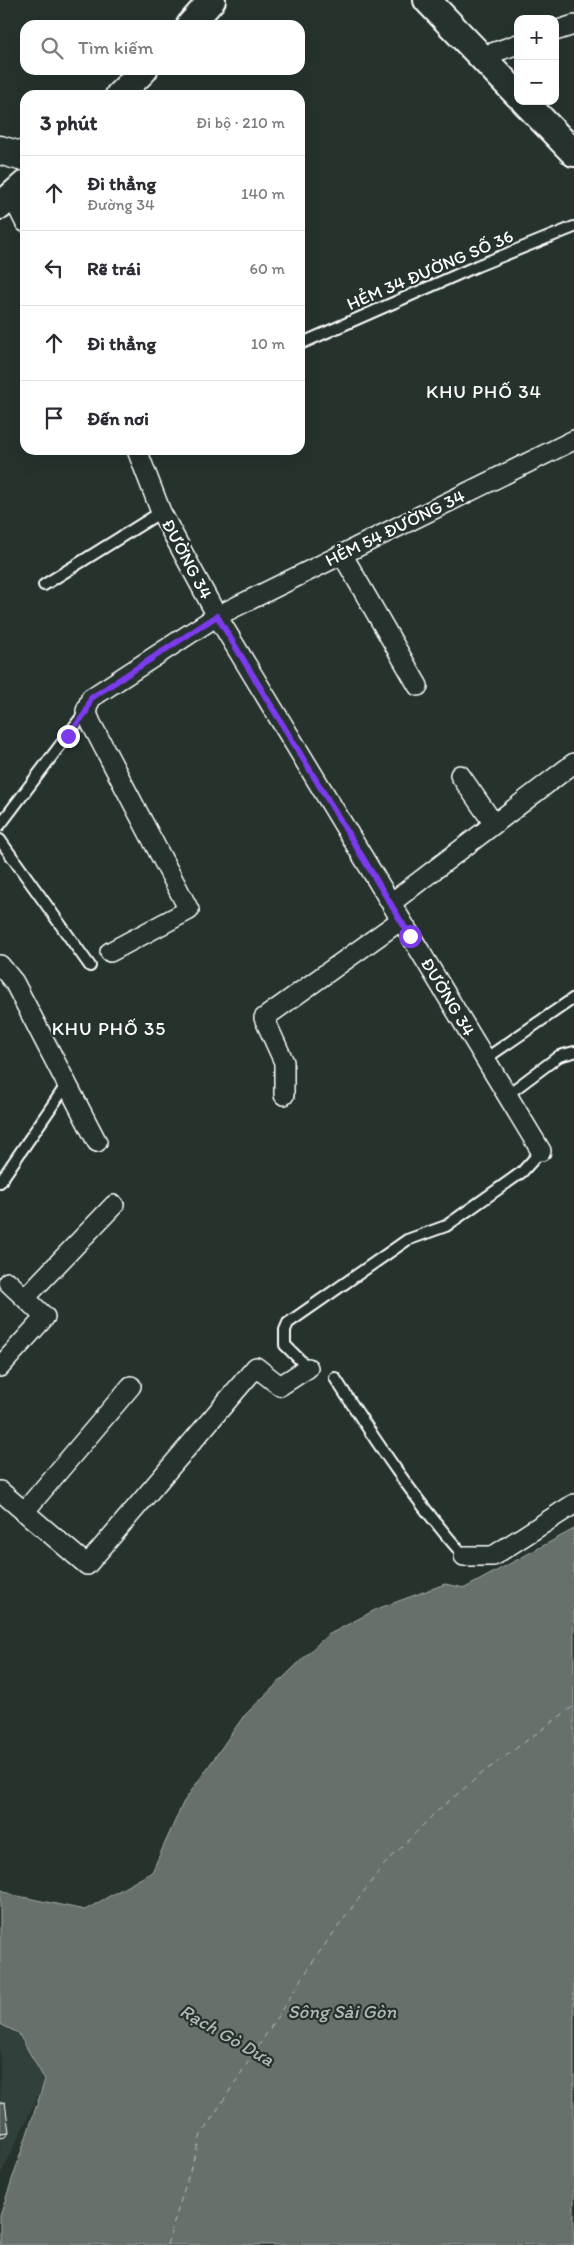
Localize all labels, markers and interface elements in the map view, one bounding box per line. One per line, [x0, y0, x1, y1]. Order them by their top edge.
map controls [514, 15, 559, 105]
button: + [514, 15, 559, 60]
search box [20, 20, 305, 75]
icon: search [38, 34, 66, 62]
text: Tìm kiếm [78, 36, 153, 59]
button: − [514, 60, 559, 105]
text: 3 phút [40, 110, 98, 135]
text: Đi bộ · 210 m [196, 113, 285, 132]
text: Đi thẳng [87, 172, 156, 195]
icon: ahead [40, 179, 68, 207]
text: 140 m [241, 184, 285, 203]
text: Đường 34 [87, 195, 155, 214]
street label: HẺM 34 ĐƯỜNG SỐ 36 [343, 225, 517, 315]
icon: left [40, 254, 68, 282]
text: Rẽ trái [87, 257, 141, 280]
text: 60 m [250, 259, 285, 278]
icon: ahead [40, 329, 68, 357]
text: Đi thẳng [87, 332, 156, 355]
text: 10 m [251, 334, 285, 353]
district label: KHU PHỐ 34 [426, 380, 542, 403]
icon: arrive [40, 404, 68, 432]
text: Đến nơi [87, 407, 149, 430]
street label: HẺM 54 ĐƯỜNG 34 [322, 485, 469, 571]
street label: ĐƯỜNG 34 [157, 515, 217, 603]
route end [57, 725, 80, 748]
route start [399, 925, 422, 948]
street label: ĐƯỜNG 34 [416, 954, 480, 1040]
district label: KHU PHỐ 35 [52, 1017, 166, 1040]
water label: Rạch Gò Dưa [176, 1999, 278, 2071]
water label: Sông Sài Gòn [288, 2000, 396, 2023]

